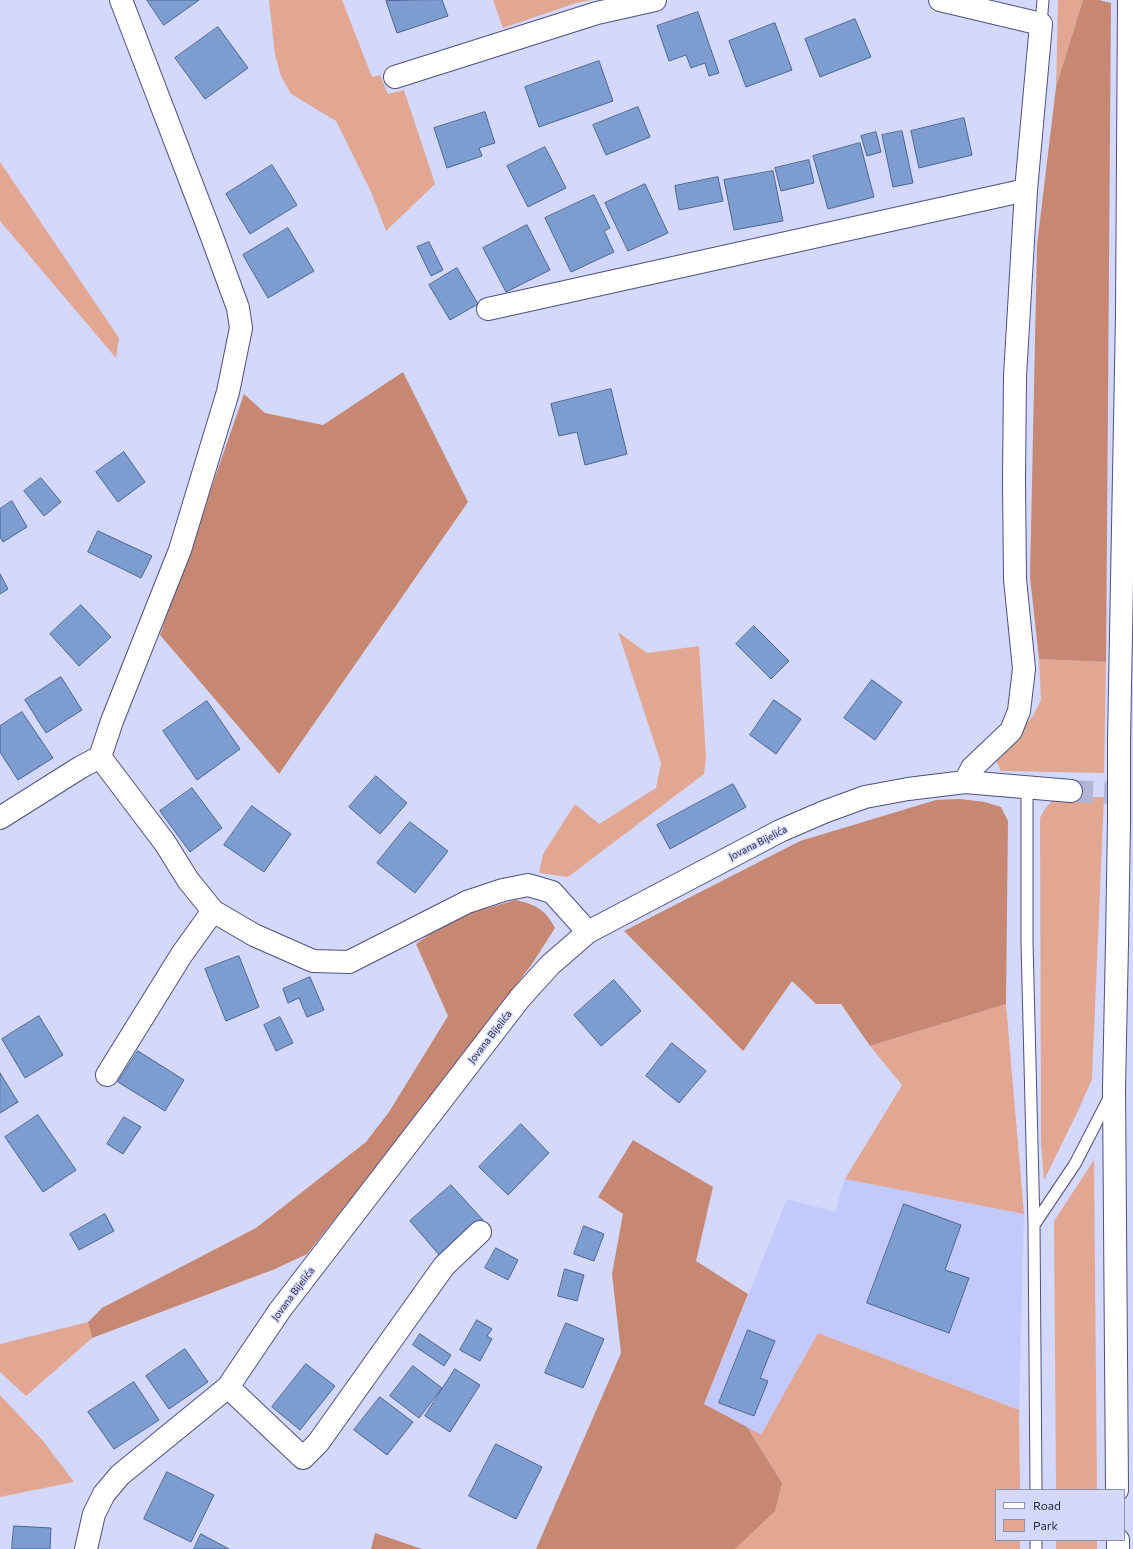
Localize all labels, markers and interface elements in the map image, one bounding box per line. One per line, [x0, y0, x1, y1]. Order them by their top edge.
street label: Jovana Bijelića [727, 823, 789, 863]
street label: Jovana Bijelića [466, 1008, 514, 1066]
street label: Jovana Bijelića [269, 1265, 317, 1323]
legend [995, 1489, 1125, 1541]
text: Road [1033, 1498, 1061, 1512]
text: Park [1033, 1518, 1058, 1532]

